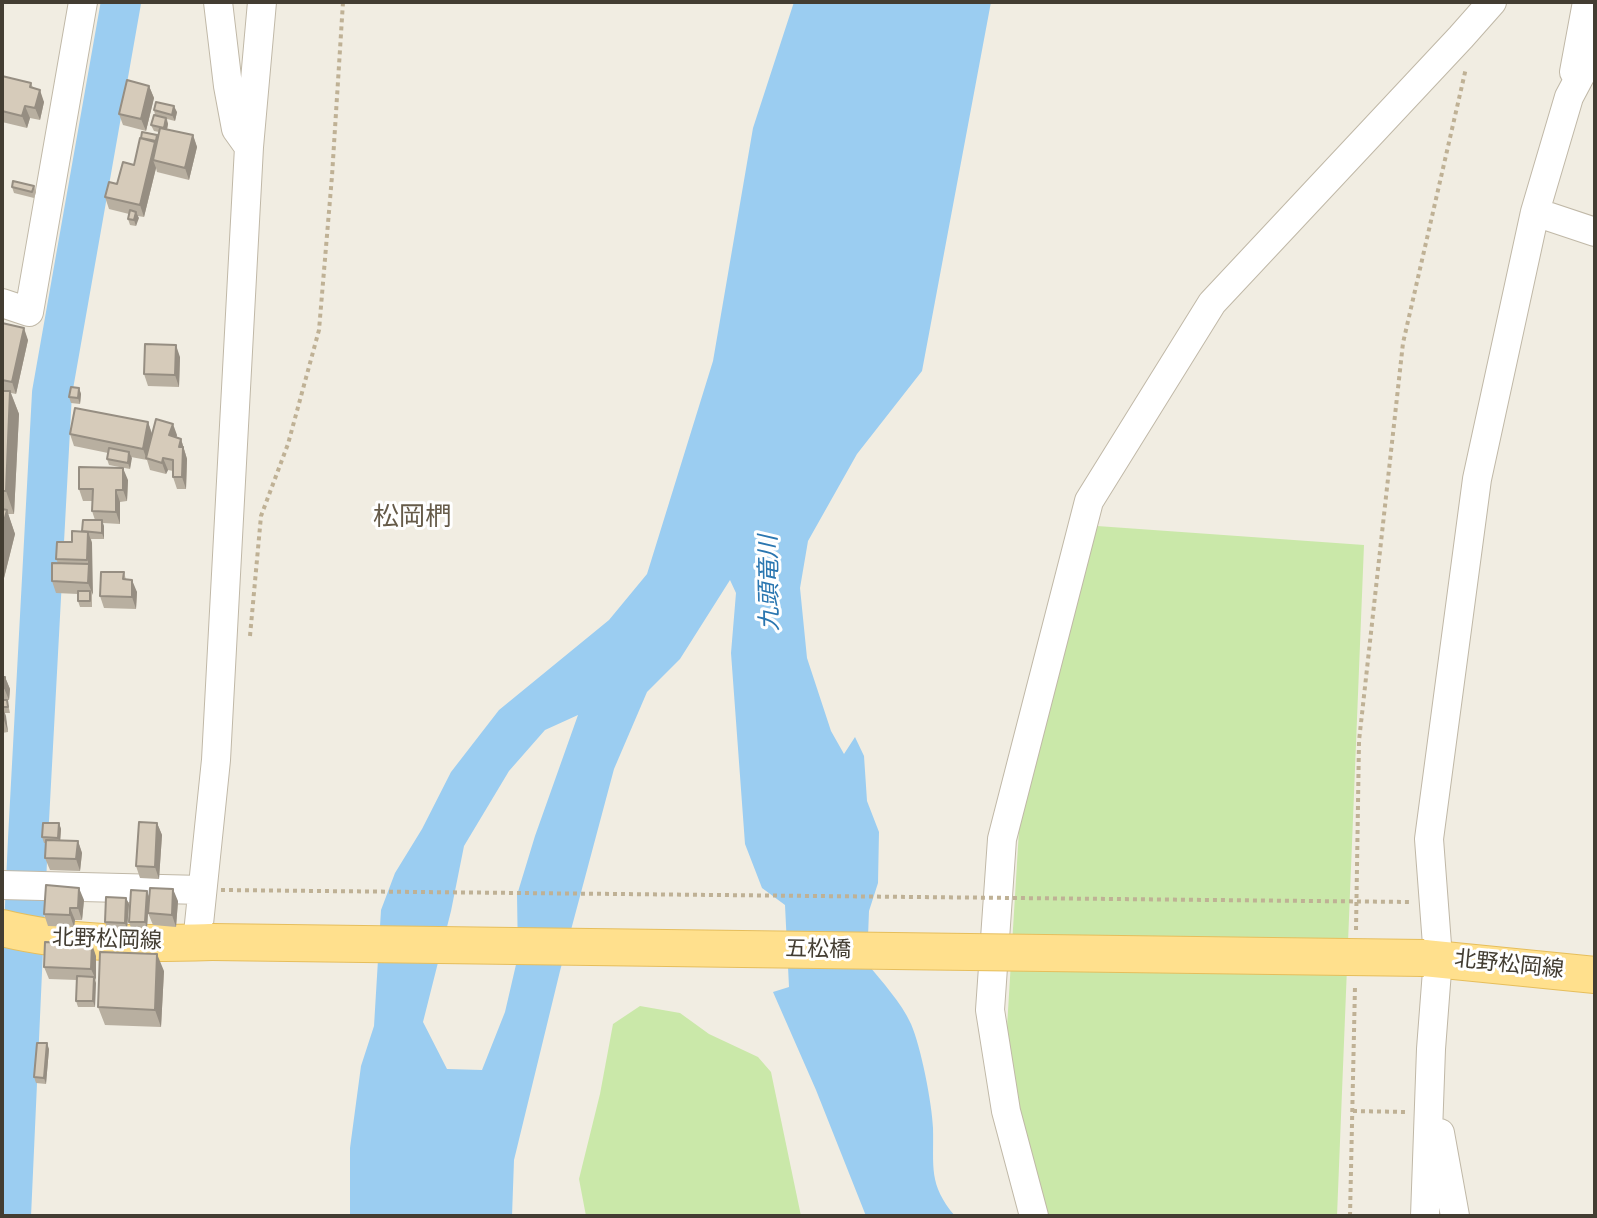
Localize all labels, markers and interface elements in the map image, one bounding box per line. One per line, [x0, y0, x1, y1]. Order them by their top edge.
district label: 松岡椚 [373, 502, 451, 534]
water label: 九頭竜川 [755, 535, 785, 631]
street label: 北野松岡線 [52, 925, 162, 955]
street label: 五松橋 [785, 936, 851, 964]
street label: 北野松岡線 [1453, 946, 1565, 984]

